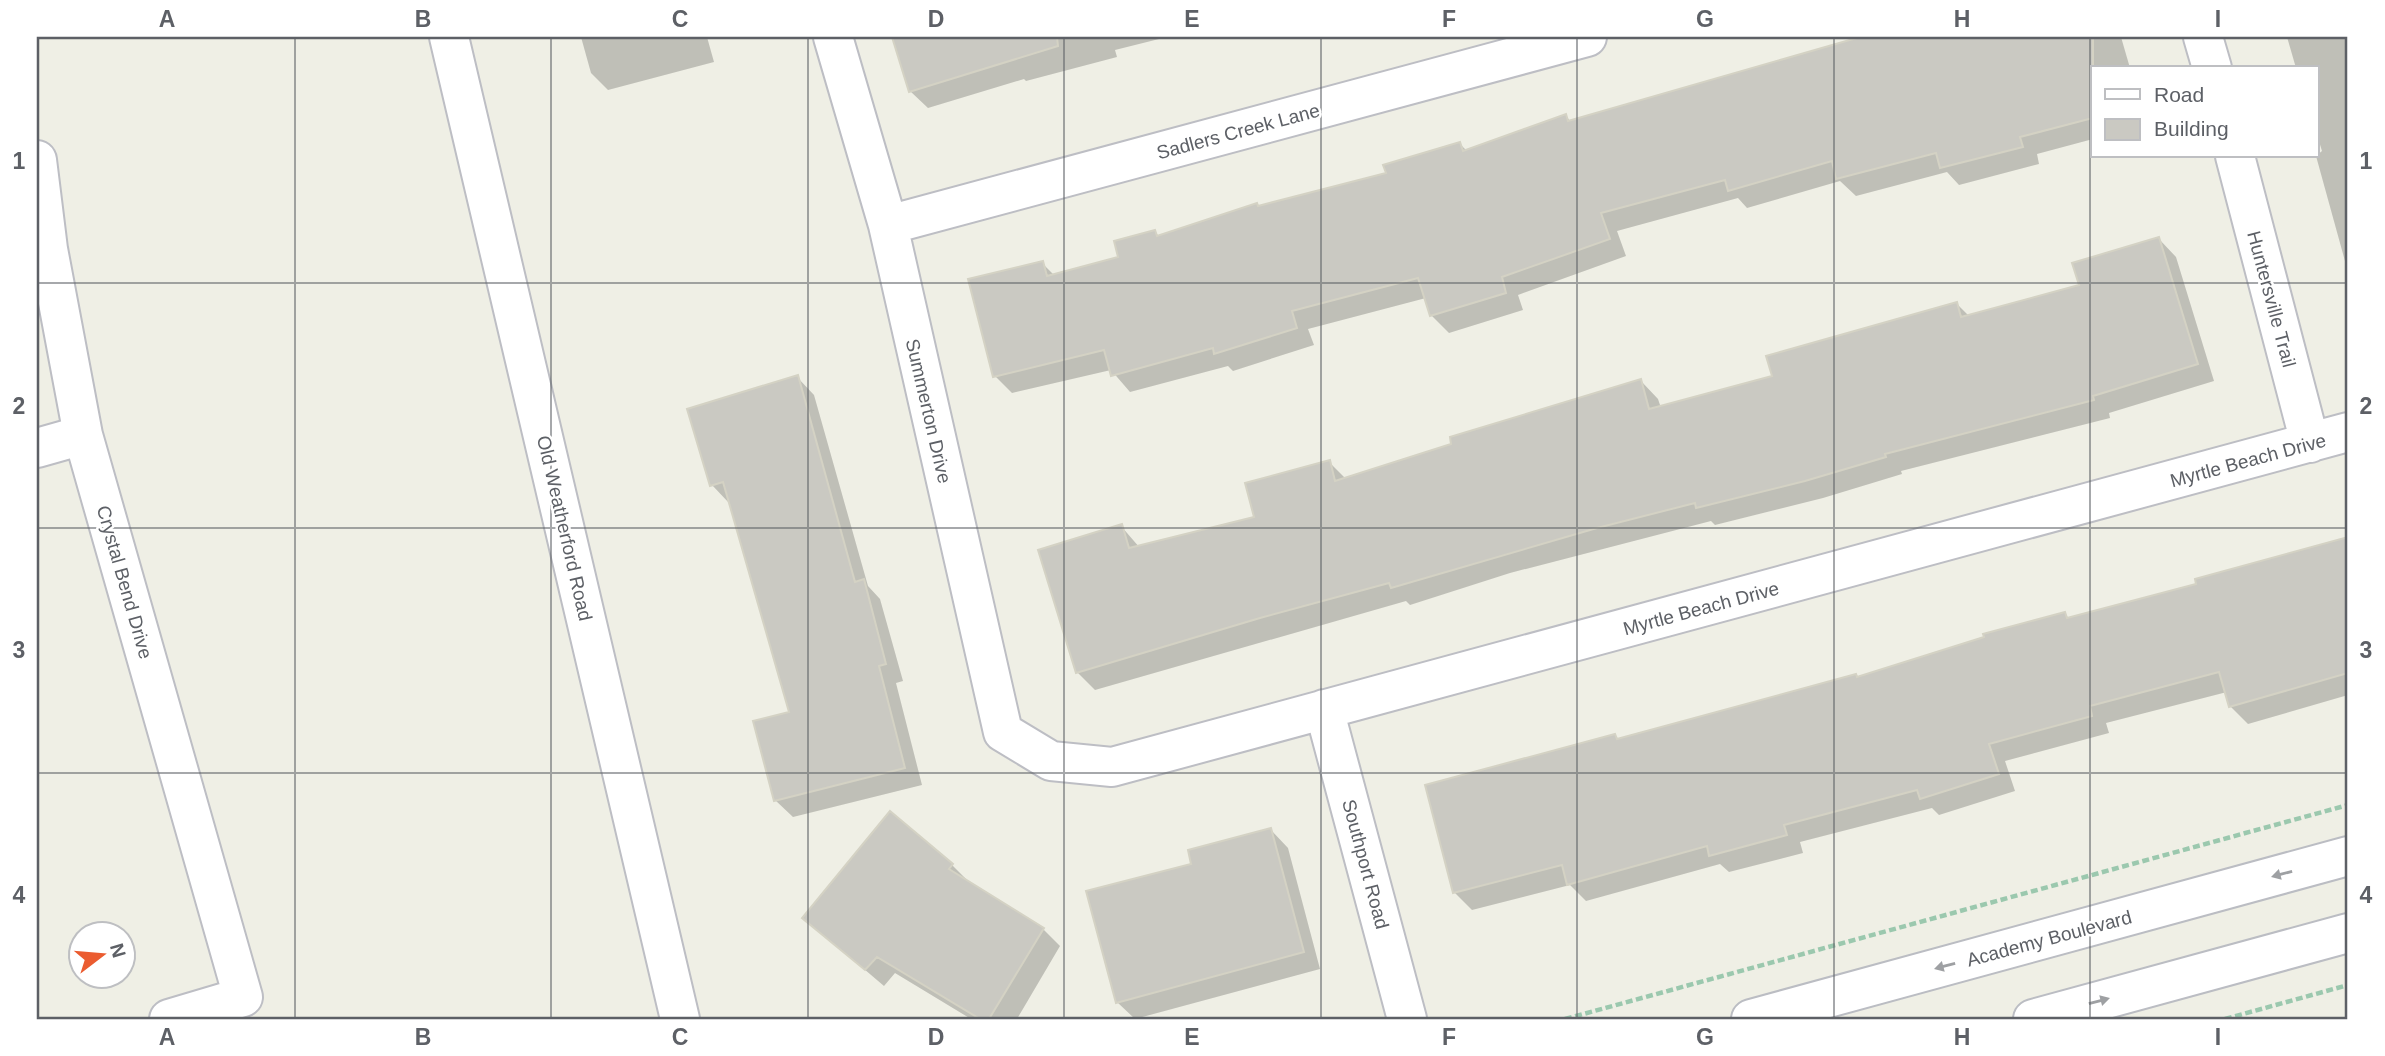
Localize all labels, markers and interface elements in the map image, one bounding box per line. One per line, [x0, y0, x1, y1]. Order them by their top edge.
text: A [159, 6, 175, 32]
text: B [415, 6, 431, 32]
text: C [672, 6, 688, 32]
text: D [928, 6, 944, 32]
text: E [1184, 6, 1200, 32]
text: F [1442, 6, 1456, 32]
text: G [1696, 6, 1714, 32]
text: H [1954, 6, 1970, 32]
text: I [2215, 6, 2221, 32]
legend [2091, 66, 2318, 158]
text: Road [2154, 83, 2204, 106]
street label: Sadlers Creek Lane [1154, 100, 1322, 163]
text: Building [2154, 117, 2229, 140]
text: 1 [13, 148, 26, 174]
text: 1 [2360, 148, 2373, 174]
street label: Huntersville Trail [2243, 229, 2300, 370]
street label: Summerton Drive [902, 337, 955, 485]
text: 2 [13, 393, 25, 419]
text: 2 [2360, 393, 2372, 419]
street label: Myrtle Beach Drive [2168, 430, 2328, 491]
street label: Old Weatherford Road [533, 433, 596, 623]
street label: Crystal Bend Drive [93, 503, 156, 661]
street label: Myrtle Beach Drive [1621, 578, 1781, 639]
text: 3 [13, 637, 25, 663]
text: 3 [2360, 637, 2372, 663]
street label: Southport Road [1338, 797, 1393, 931]
one-way arrow [2271, 869, 2293, 880]
text: 4 [13, 882, 26, 908]
text: 4 [2360, 882, 2373, 908]
street label: Academy Boulevard [1964, 906, 2134, 971]
north arrow [66, 920, 136, 990]
text: N [106, 941, 130, 960]
one-way arrow [1934, 962, 1955, 972]
one-way arrow [2088, 996, 2109, 1006]
text: A [159, 1024, 175, 1050]
text: B [415, 1024, 431, 1050]
text: C [672, 1024, 688, 1050]
text: D [928, 1024, 944, 1050]
text: E [1184, 1024, 1200, 1050]
text: F [1442, 1024, 1456, 1050]
text: G [1696, 1024, 1714, 1050]
text: H [1954, 1024, 1970, 1050]
text: I [2215, 1024, 2221, 1050]

